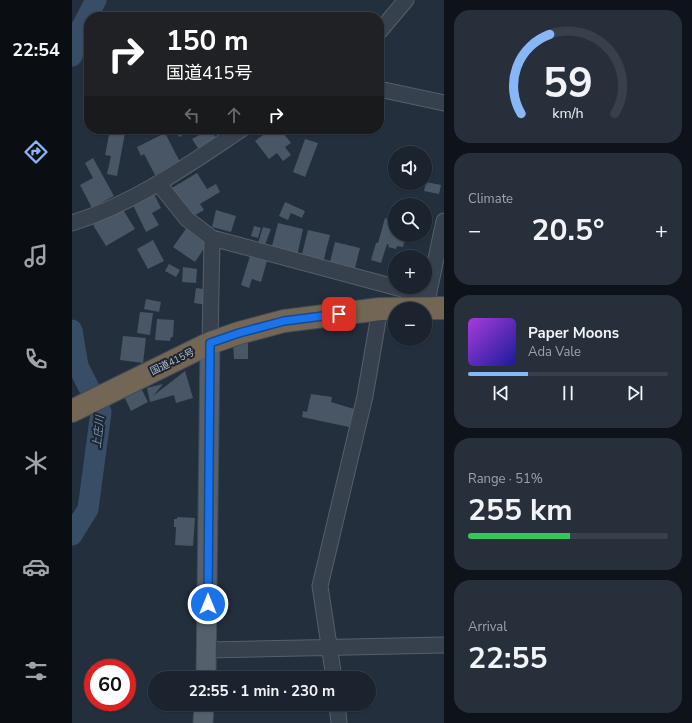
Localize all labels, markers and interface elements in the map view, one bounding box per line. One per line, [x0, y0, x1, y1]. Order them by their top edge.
text: 150 m [166, 22, 249, 60]
icon: right [100, 28, 152, 80]
text: 22:54 [12, 38, 60, 62]
text: 59 [543, 55, 593, 112]
text: 国道415号 [166, 61, 252, 85]
icon: left [181, 104, 203, 126]
icon: ahead [223, 104, 245, 126]
icon: right [265, 104, 287, 126]
text: km/h [552, 104, 584, 123]
icon: directions [22, 138, 50, 166]
map controls [388, 146, 432, 346]
button: sound [388, 146, 432, 190]
text: Climate [468, 190, 513, 208]
button: search [388, 198, 432, 242]
text: 20.5° [532, 210, 604, 251]
text: − [468, 216, 481, 246]
text: + [655, 216, 668, 246]
icon: music [22, 242, 50, 270]
button: + [388, 250, 432, 294]
pin [322, 297, 356, 331]
button: − [388, 302, 432, 346]
icon: arrive [328, 303, 350, 325]
text: Paper Moons [528, 323, 619, 343]
text: Ada Vale [528, 343, 581, 361]
icon: phone [22, 345, 50, 373]
street label: 国道415号 [148, 345, 197, 379]
icon: previous [490, 382, 512, 404]
icon: pause [557, 382, 579, 404]
icon: next [624, 382, 646, 404]
water label: 上庄川 [89, 414, 108, 449]
icon: climate [22, 449, 50, 477]
text: Range · 51% [468, 470, 543, 488]
text: 255 km [468, 490, 573, 531]
icon: car [22, 553, 50, 581]
position arrow [187, 583, 229, 625]
text: Arrival [468, 618, 507, 636]
text: 22:55 [468, 638, 547, 679]
icon: filters [22, 657, 50, 685]
speed limit sign: 60 [84, 659, 136, 711]
text: 22:55 · 1 min · 230 m [189, 681, 335, 701]

